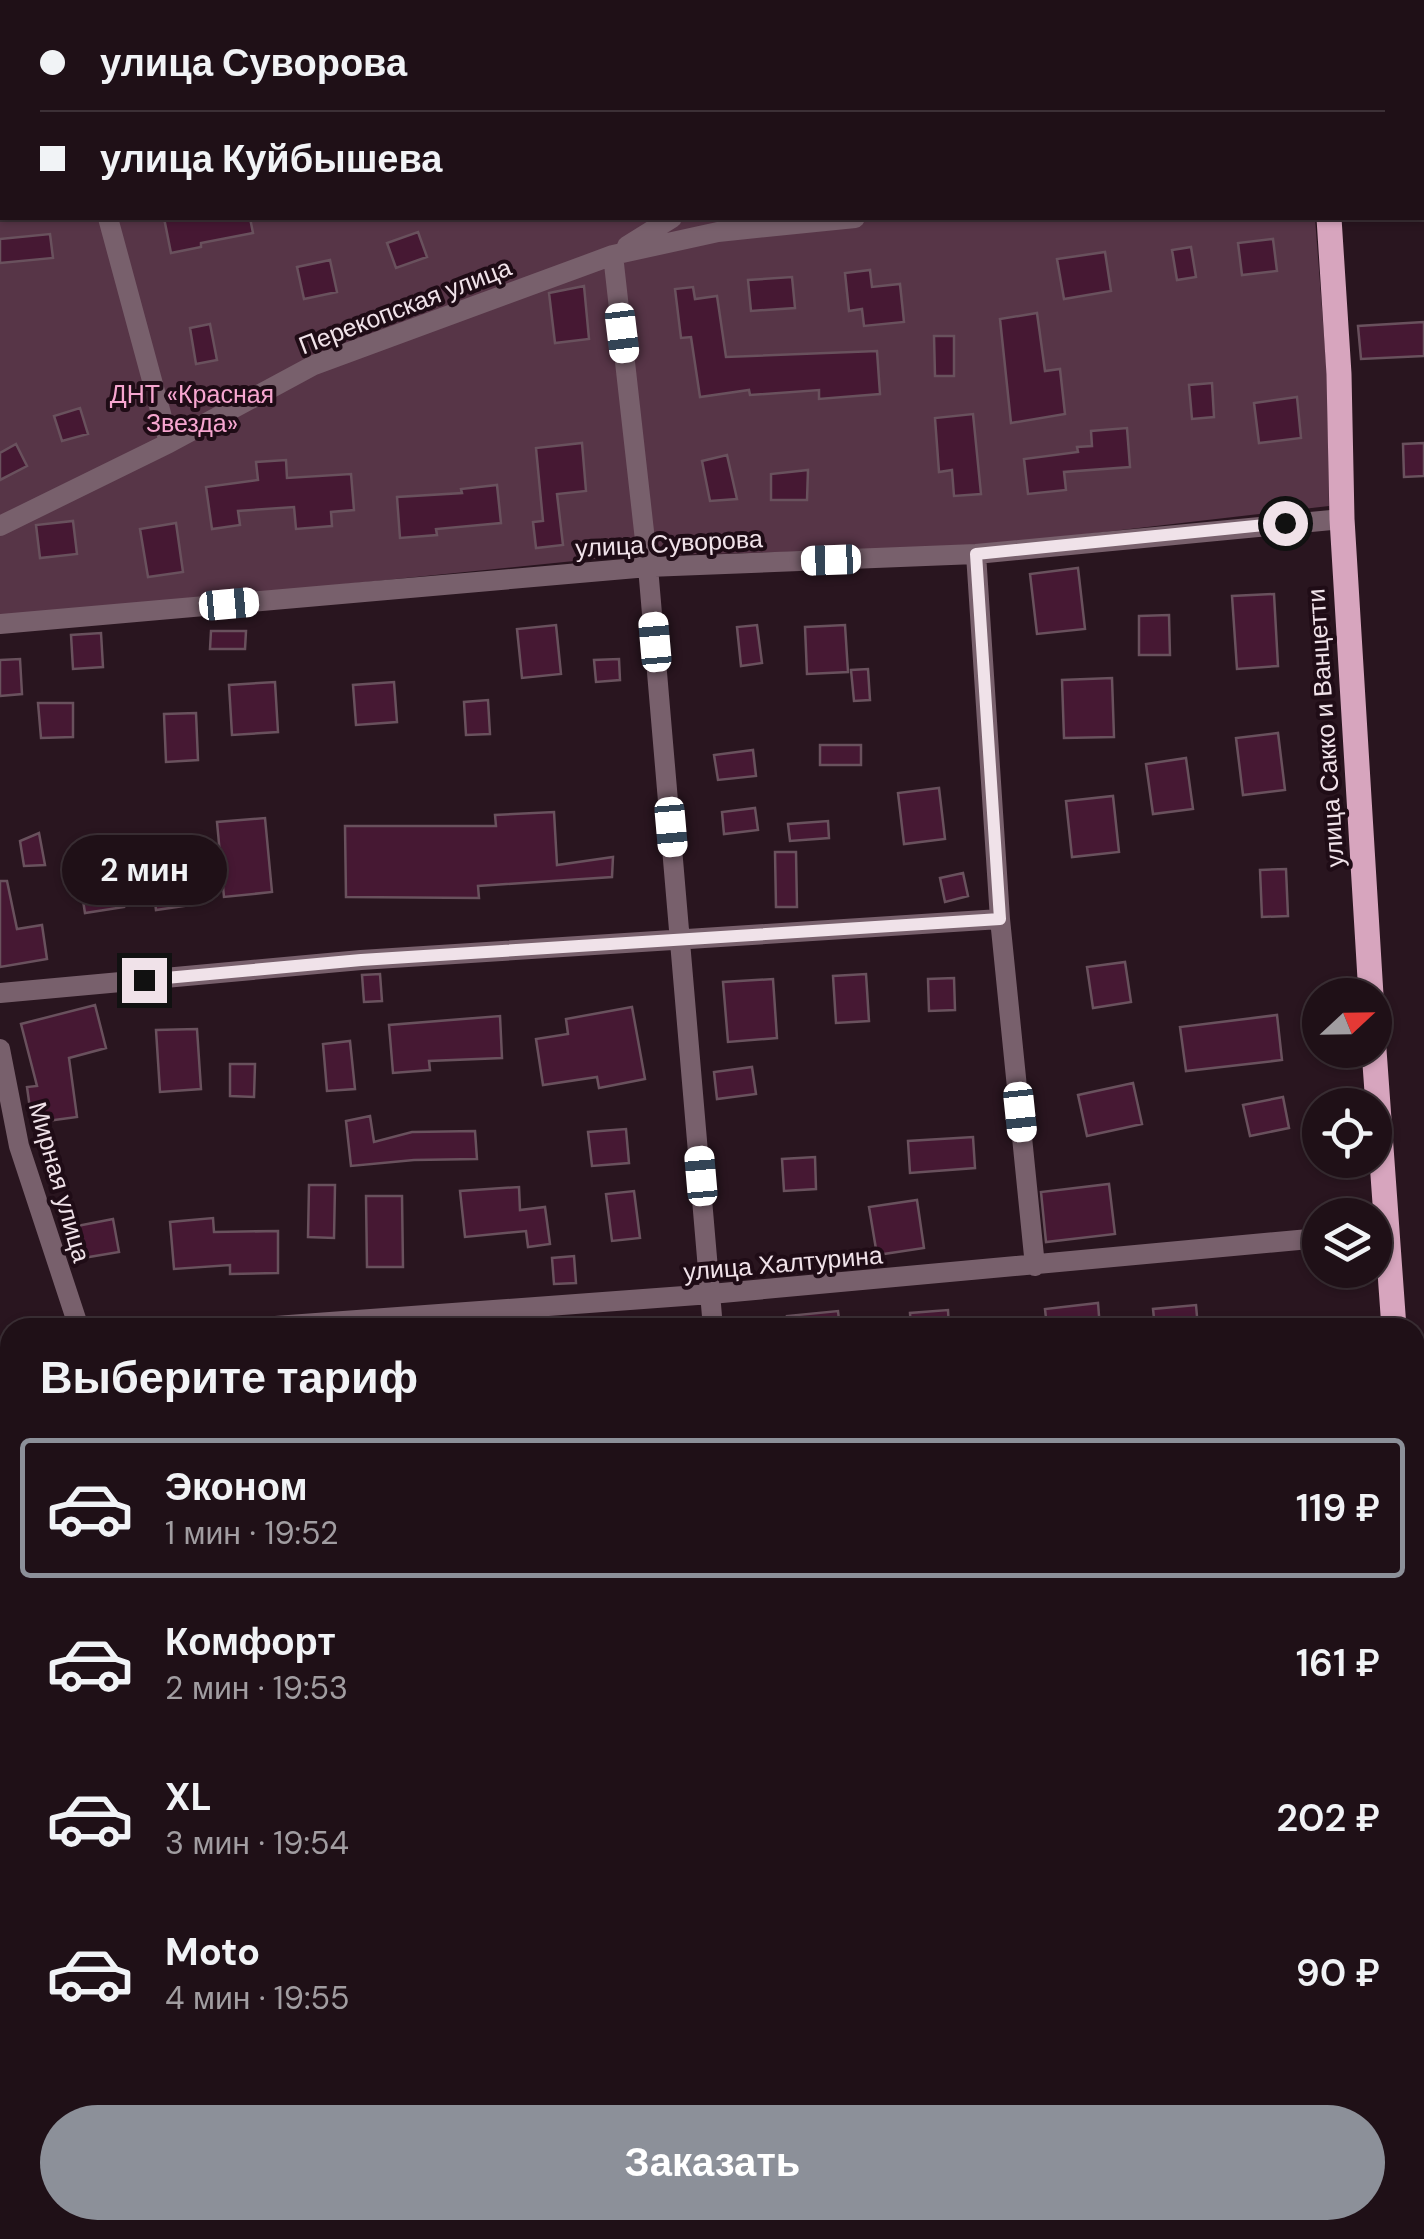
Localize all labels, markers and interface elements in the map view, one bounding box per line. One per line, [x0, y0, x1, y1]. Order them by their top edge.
text: улица Суворова [100, 38, 407, 88]
text: улица Куйбышева [100, 134, 442, 184]
street label: Перекопская улица [294, 251, 516, 362]
car [603, 301, 641, 365]
park label: ДНТ «Красная Звезда» [110, 378, 274, 440]
route start [1263, 501, 1308, 546]
street label: улица Суворова [575, 522, 764, 565]
car [800, 544, 862, 576]
car [198, 586, 260, 622]
street label: улица Сакко и Ванцетти [1299, 587, 1352, 868]
car [637, 611, 673, 673]
car [653, 796, 689, 858]
callout: 2 мин [62, 835, 226, 905]
text: 2 мин [100, 849, 189, 891]
route end [122, 958, 167, 1003]
north arrow [1302, 978, 1392, 1068]
map controls [1302, 978, 1392, 1288]
car [1002, 1081, 1038, 1143]
button: locate [1302, 1088, 1392, 1178]
street label: Мирная улица [21, 1098, 98, 1266]
car [683, 1145, 719, 1207]
button: layers [1302, 1198, 1392, 1288]
street label: улица Халтурина [682, 1238, 884, 1289]
text: Выберите тариф [40, 1348, 418, 1407]
text: Эконом [165, 1462, 308, 1512]
icon: car [45, 1463, 135, 1553]
text: 119 ₽ [1296, 1483, 1380, 1533]
text: 1 мин · 19:52 [165, 1512, 338, 1554]
text: Комфорт [165, 1617, 336, 1667]
icon: car [45, 1618, 135, 1708]
text: 161 ₽ [1296, 1638, 1380, 1688]
text: 2 мин · 19:53 [165, 1667, 348, 1709]
text: XL [165, 1772, 212, 1822]
icon: car [45, 1773, 135, 1863]
text: 202 ₽ [1276, 1793, 1380, 1843]
text: 3 мин · 19:54 [165, 1822, 349, 1864]
text: Moto [165, 1927, 260, 1977]
icon: car [45, 1928, 135, 2018]
text: 90 ₽ [1296, 1948, 1380, 1998]
text: 4 мин · 19:55 [165, 1977, 349, 2019]
button: Заказать [40, 2105, 1385, 2220]

